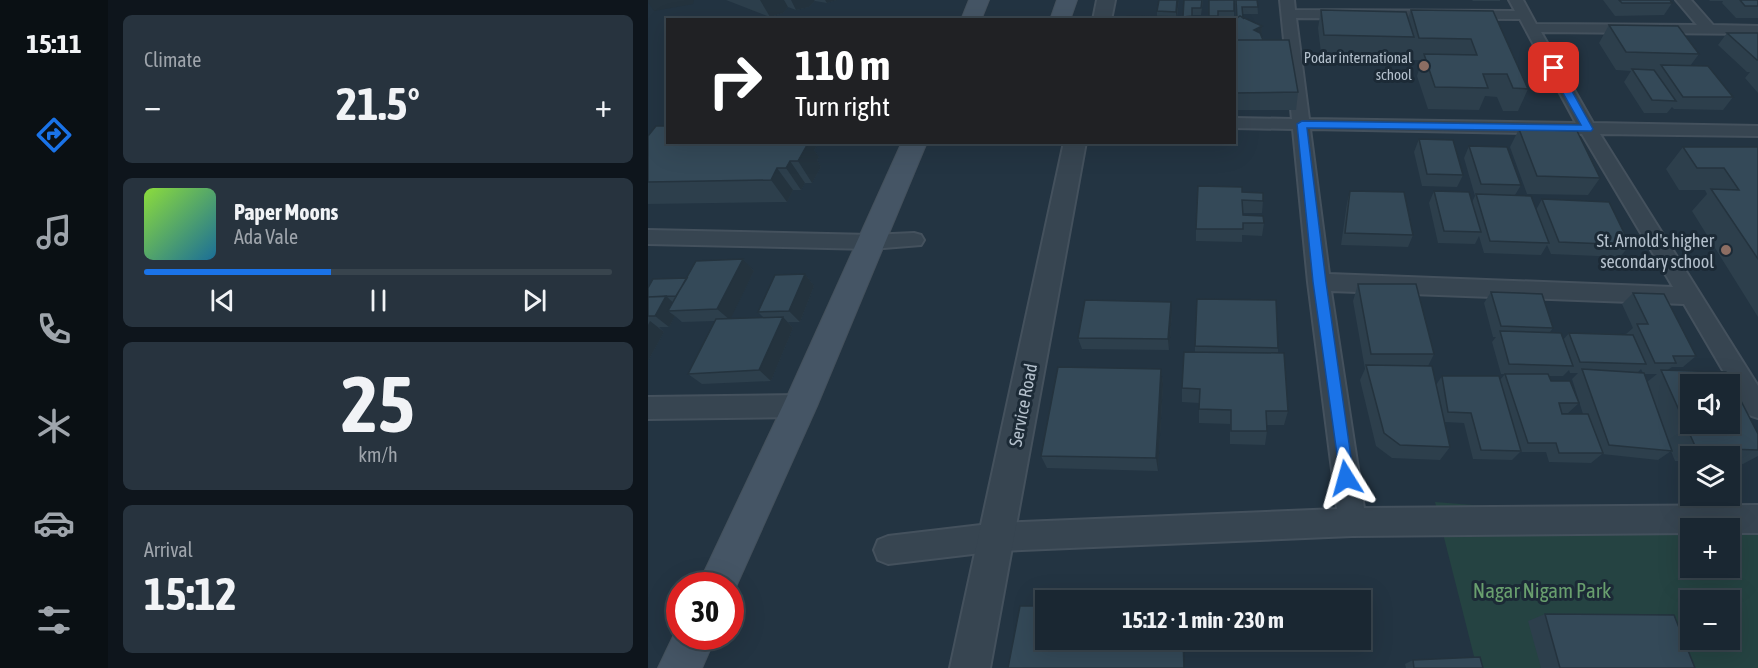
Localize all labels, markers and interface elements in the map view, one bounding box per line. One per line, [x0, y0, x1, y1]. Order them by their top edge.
text: 15:11 [26, 28, 82, 59]
text: 110 m [795, 41, 890, 89]
icon: right [696, 42, 774, 120]
pin [1528, 42, 1579, 93]
text: Climate [144, 48, 201, 71]
place label: Podar international school [1304, 49, 1412, 83]
icon: arrive [1537, 51, 1570, 84]
marker: Podar international school [1417, 59, 1431, 73]
text: 21.5° [336, 78, 420, 130]
text: − [144, 86, 161, 124]
text: + [595, 86, 612, 124]
text: Turn right [795, 91, 890, 122]
icon: directions [33, 114, 75, 156]
text: Paper Moons [234, 199, 338, 225]
icon: music [33, 211, 75, 253]
text: Ada Vale [234, 225, 298, 248]
place label: St. Arnold's higher secondary school [1597, 230, 1715, 272]
marker: St. Arnold's higher secondary school [1719, 243, 1733, 257]
icon: previous [206, 284, 239, 317]
icon: pause [362, 284, 395, 317]
icon: next [518, 284, 551, 317]
icon: phone [33, 308, 75, 350]
text: 25 [341, 359, 415, 449]
street label: Service Road [1005, 362, 1041, 448]
map controls [1680, 374, 1740, 650]
button: sound [1680, 374, 1740, 434]
icon: climate [33, 405, 75, 447]
text: km/h [358, 443, 398, 466]
position arrow [1314, 446, 1378, 510]
button: layers [1680, 446, 1740, 506]
icon: car [33, 502, 75, 544]
button: + [1680, 518, 1740, 578]
text: Arrival [144, 538, 193, 561]
text: 15:12 [144, 568, 237, 620]
speed limit sign: 30 [666, 572, 744, 650]
park label: Nagar Nigam Park [1473, 578, 1611, 602]
button: − [1680, 590, 1740, 650]
icon: filters [33, 599, 75, 641]
text: 15:12 · 1 min · 230 m [1122, 607, 1284, 633]

